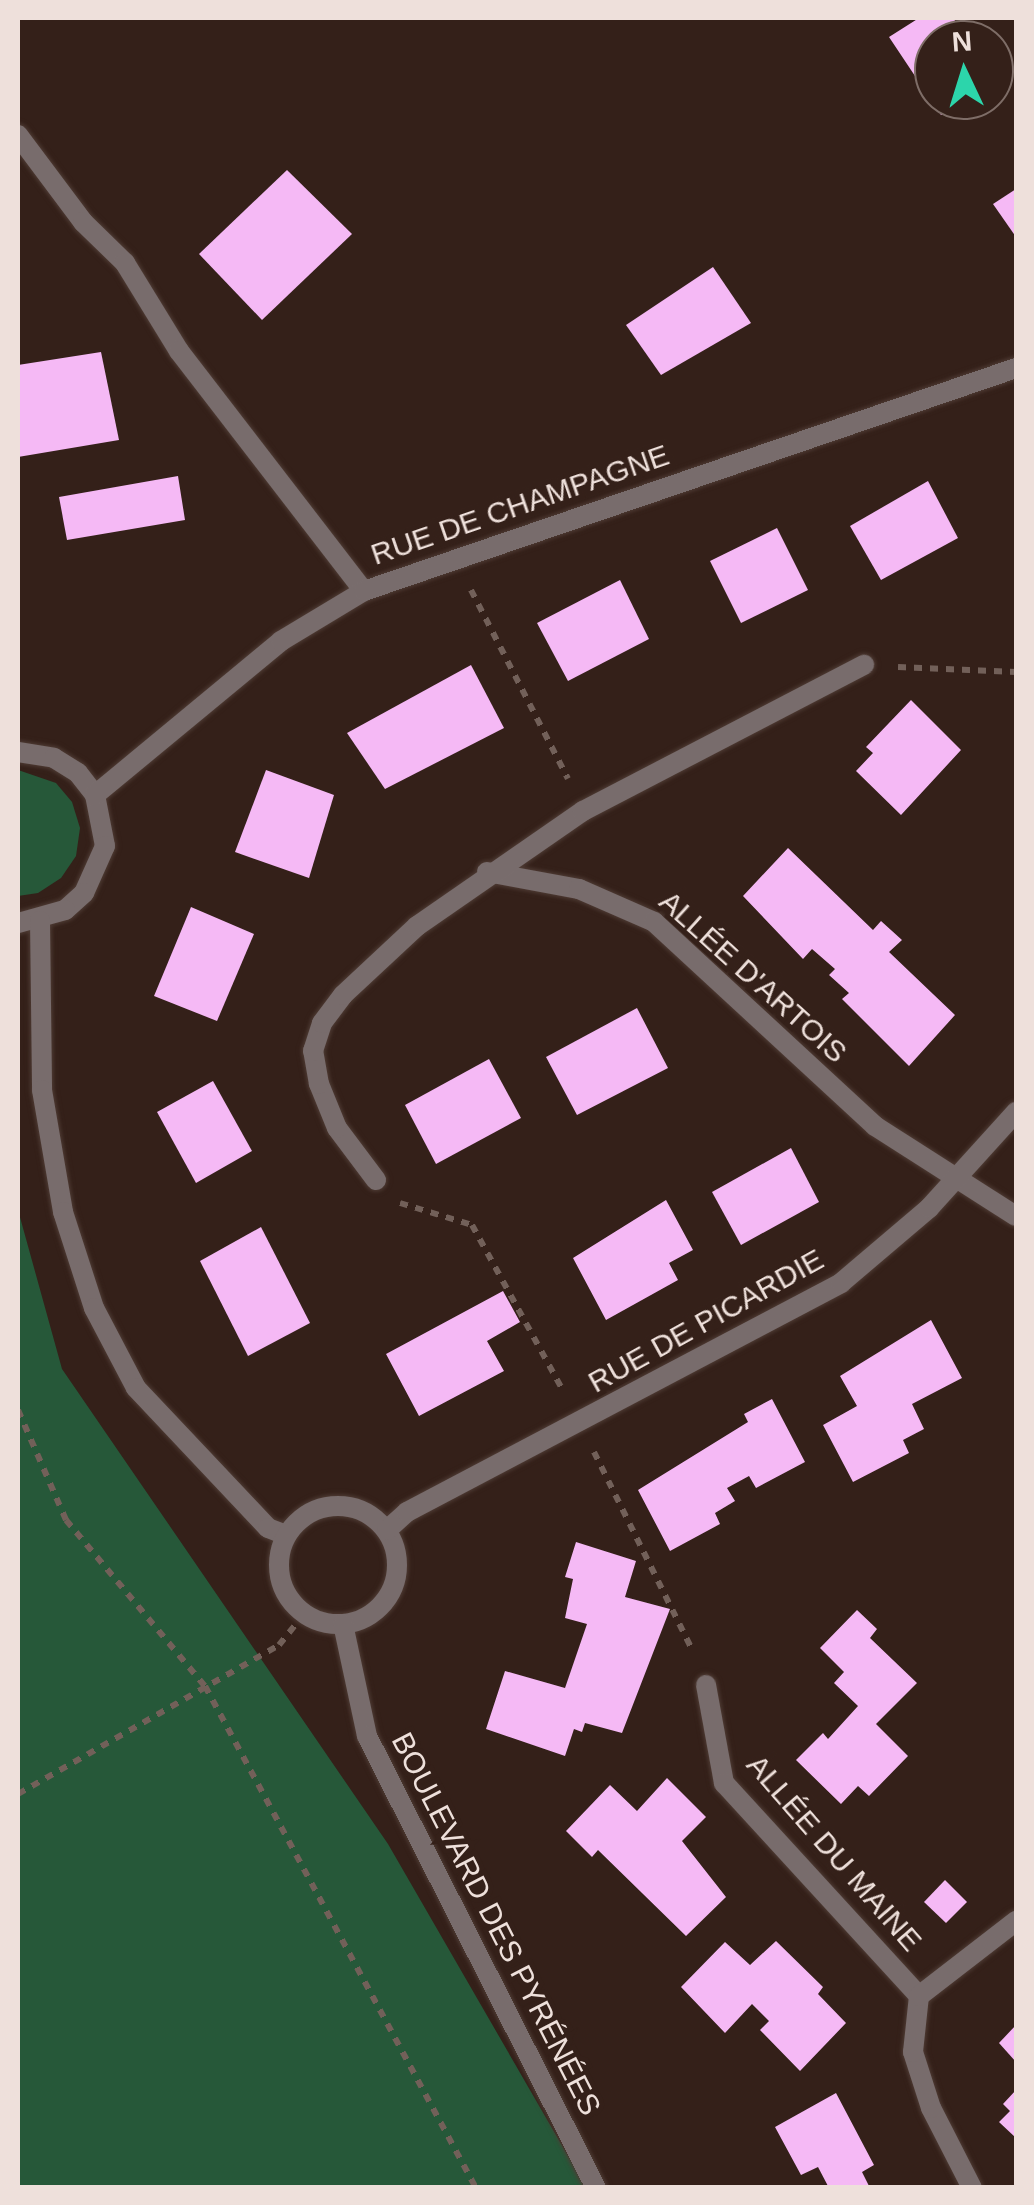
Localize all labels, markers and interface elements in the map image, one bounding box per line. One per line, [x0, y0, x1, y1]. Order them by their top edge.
north arrow [914, 20, 1014, 120]
text: N [951, 25, 973, 58]
street label: RUE DE CHAMPAGNE [366, 437, 674, 573]
street label: ALLÉE D'ARTOIS [652, 883, 854, 1071]
street label: RUE DE PICARDIE [582, 1241, 830, 1401]
street label: BOULEVARD DES PYRÉNÉES [384, 1727, 608, 2121]
street label: ALLÉE DU MAINE [739, 1747, 929, 1959]

